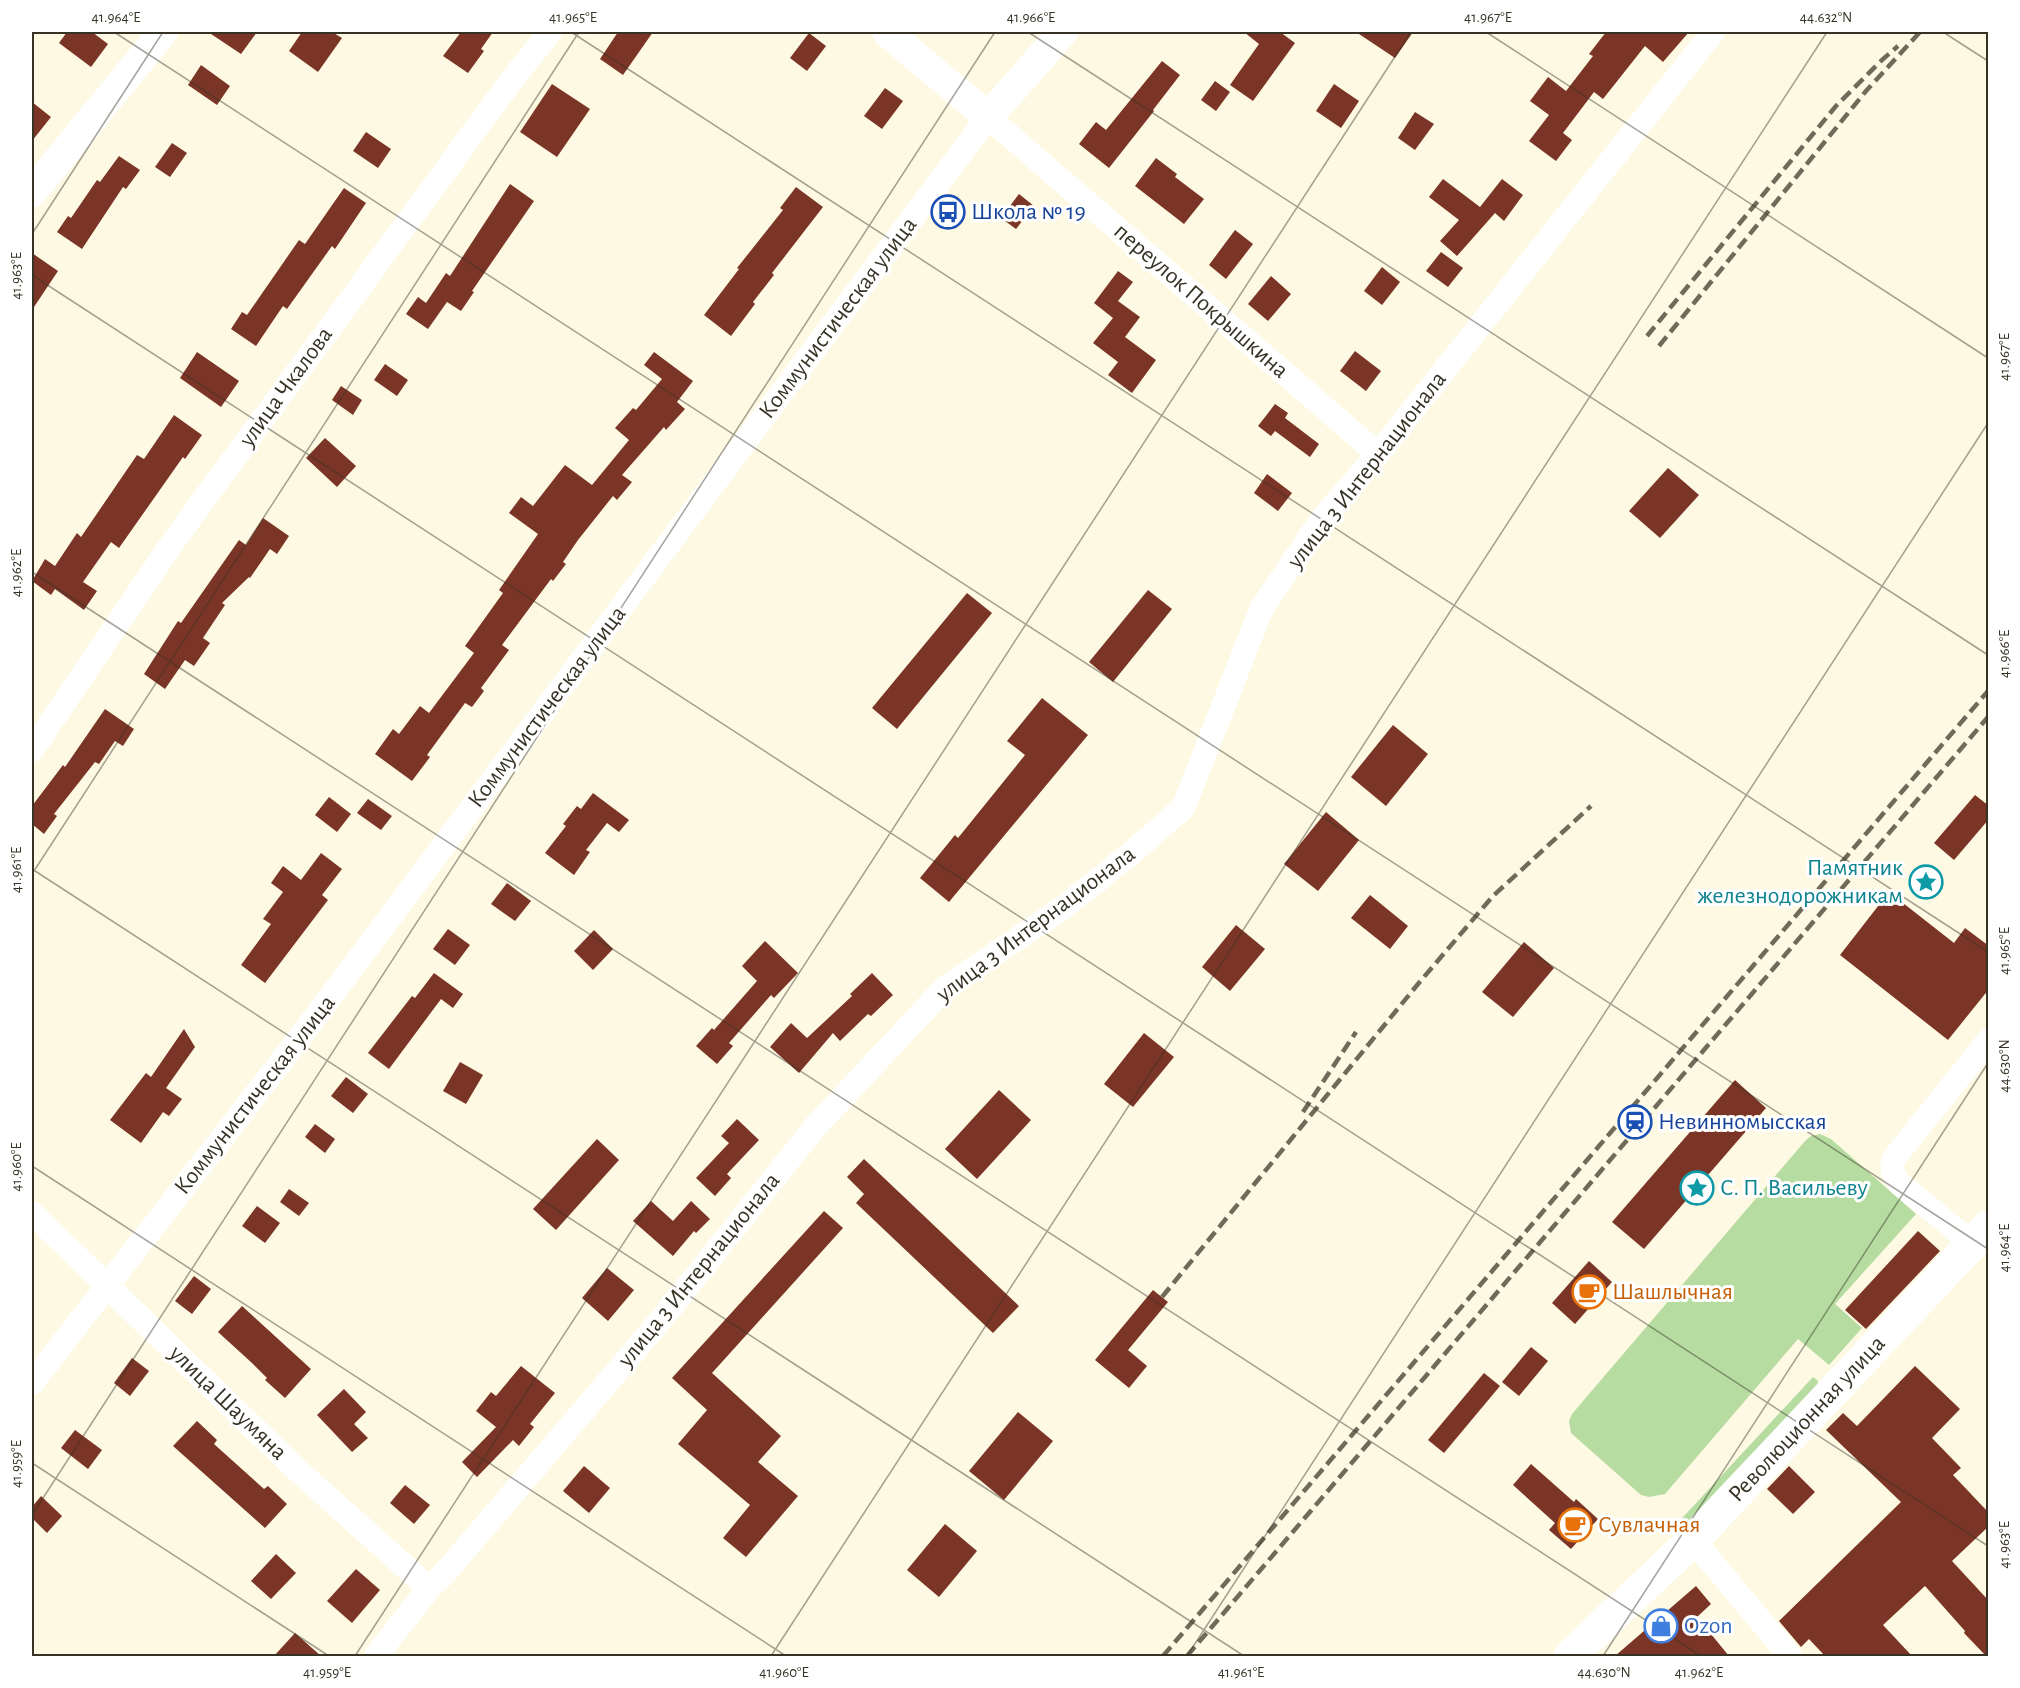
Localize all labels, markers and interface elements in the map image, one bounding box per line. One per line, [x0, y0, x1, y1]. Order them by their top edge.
text: 41.964°E [92, 10, 140, 25]
text: 41.965°E [549, 10, 597, 25]
text: 41.966°E [1007, 10, 1055, 25]
text: 41.967°E [1464, 10, 1512, 25]
text: 44.632°N [1800, 10, 1852, 25]
bus stop icon: Школа № 19 [930, 194, 966, 230]
place label: Школа № 19 [971, 200, 1086, 224]
street label: Коммунистическая улица [755, 213, 921, 423]
street label: переулок Покрышкина [1109, 219, 1293, 383]
text: 41.963°E [9, 252, 24, 300]
street label: улица Чкалова [234, 323, 337, 452]
text: 41.967°E [1997, 333, 2012, 381]
street label: улица 3 Интернационала [1282, 367, 1451, 574]
text: 41.962°E [9, 549, 24, 597]
street label: Коммунистическая улица [464, 602, 630, 812]
text: 41.966°E [1997, 630, 2012, 678]
street label: улица 3 Интернационала [931, 842, 1140, 1007]
text: 41.961°E [9, 847, 24, 893]
place label: Памятник железнодорожникам [1697, 856, 1903, 908]
place icon: Памятник железнодорожникам [1908, 864, 1944, 900]
text: 41.965°E [1997, 927, 2012, 975]
street label: Коммунистическая улица [170, 991, 340, 1199]
text: 44.630°N [1997, 1039, 2012, 1093]
station icon: Невинномысская [1617, 1104, 1653, 1140]
place label: Невинномысская [1658, 1110, 1827, 1134]
text: 41.960°E [9, 1142, 24, 1192]
street label: улица 3 Интернационала [613, 1168, 784, 1372]
place icon: С. П. Васильеву [1679, 1170, 1715, 1206]
place label: С. П. Васильеву [1720, 1176, 1869, 1200]
text: 41.964°E [1997, 1224, 2012, 1272]
cafe icon: Шашлычная [1571, 1274, 1607, 1310]
place label: Шашлычная [1612, 1280, 1733, 1304]
street label: Революционная улица [1724, 1331, 1890, 1507]
street label: улица Шаумяна [164, 1340, 291, 1465]
text: 41.959°E [9, 1440, 24, 1488]
cafe icon: Сувлачная [1557, 1507, 1593, 1543]
place label: Сувлачная [1598, 1513, 1700, 1537]
text: 41.963°E [1997, 1521, 2012, 1569]
shop icon: Ozon [1643, 1608, 1679, 1644]
place label: Ozon [1684, 1614, 1733, 1638]
text: 41.959°E [303, 1665, 351, 1680]
text: 41.960°E [759, 1665, 809, 1680]
text: 41.961°E [1218, 1665, 1264, 1680]
text: 44.630°N [1577, 1665, 1631, 1680]
text: 41.962°E [1675, 1665, 1723, 1680]

